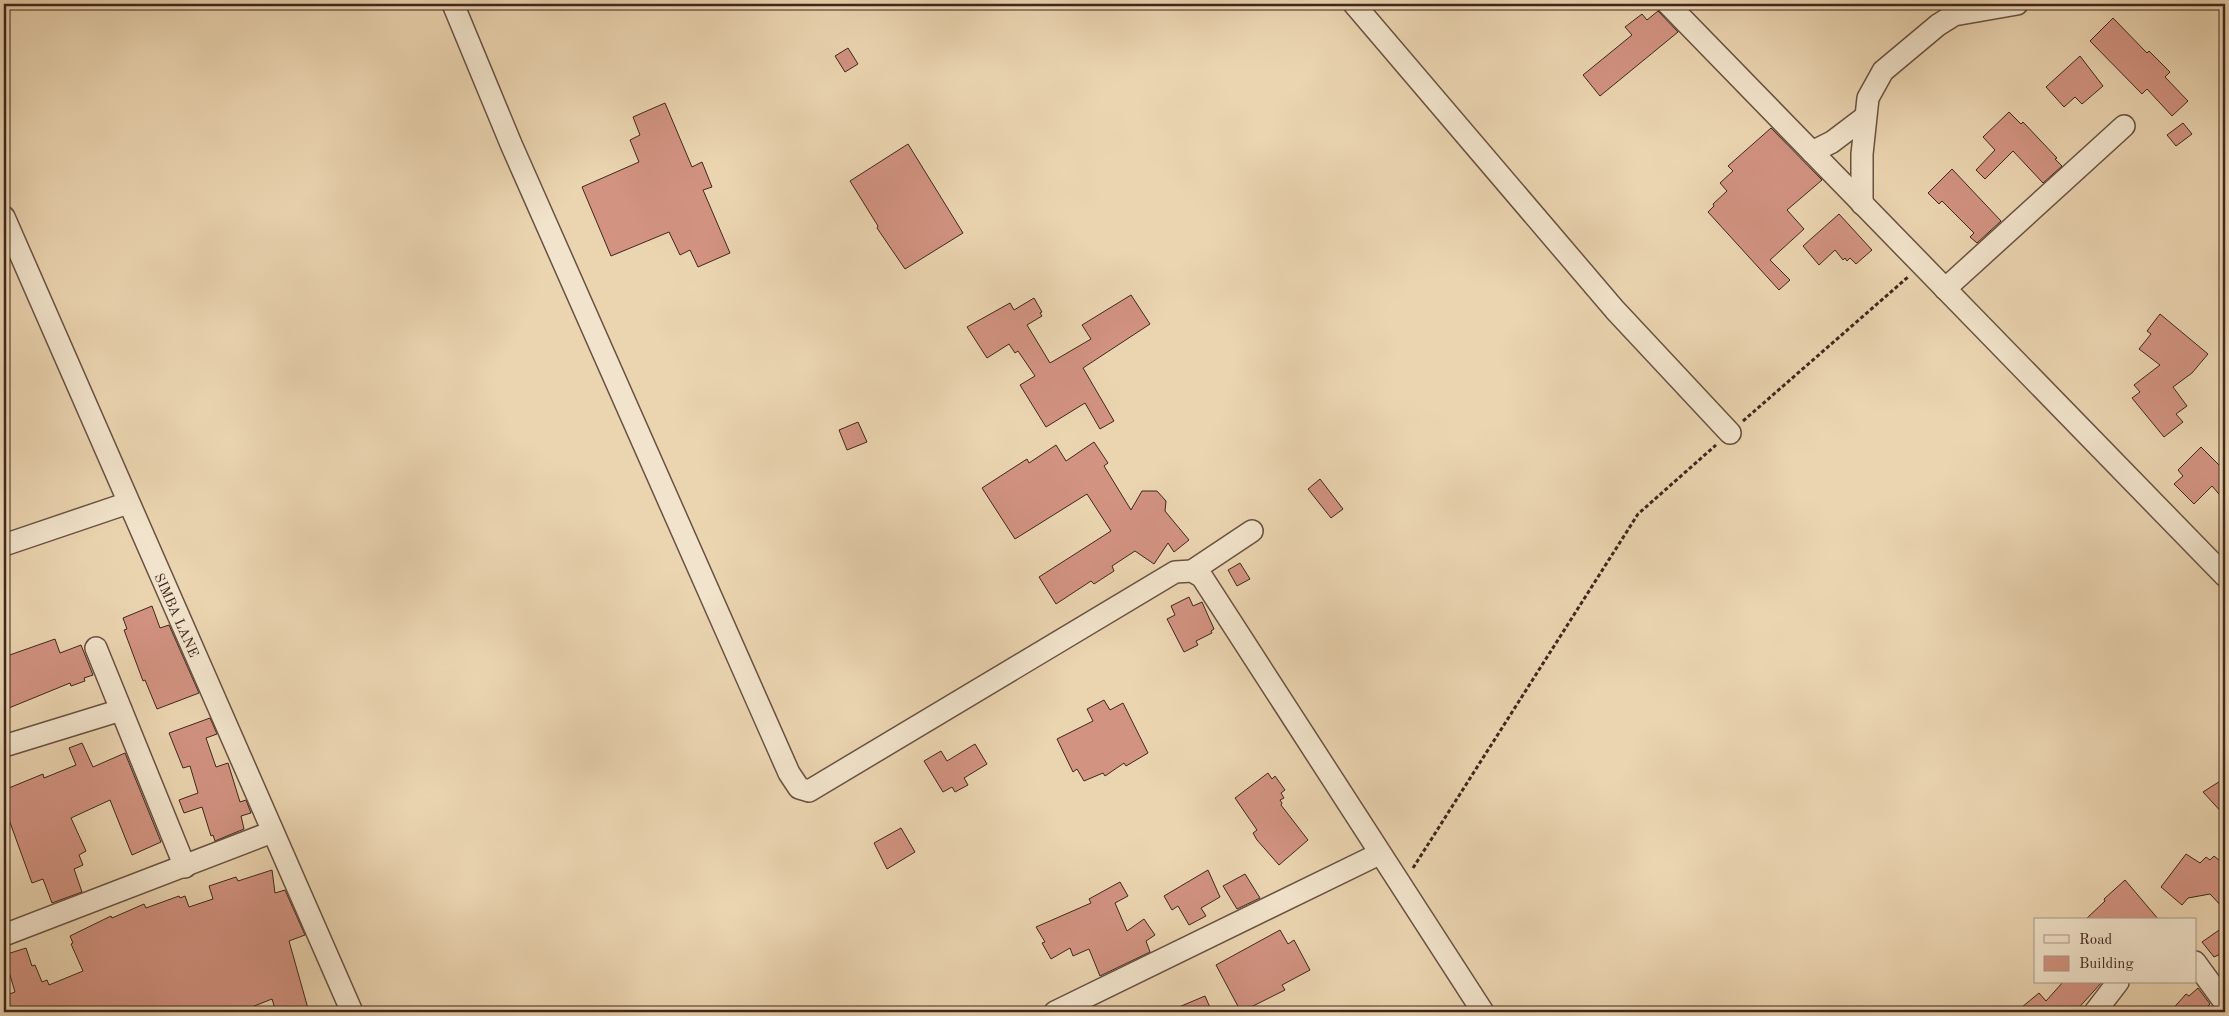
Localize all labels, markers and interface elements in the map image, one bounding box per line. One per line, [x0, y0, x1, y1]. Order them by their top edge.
street label: SIMBA LANE [151, 571, 201, 659]
legend [2034, 918, 2196, 984]
text: Road [2079, 933, 2113, 948]
text: Building [2079, 957, 2134, 972]

